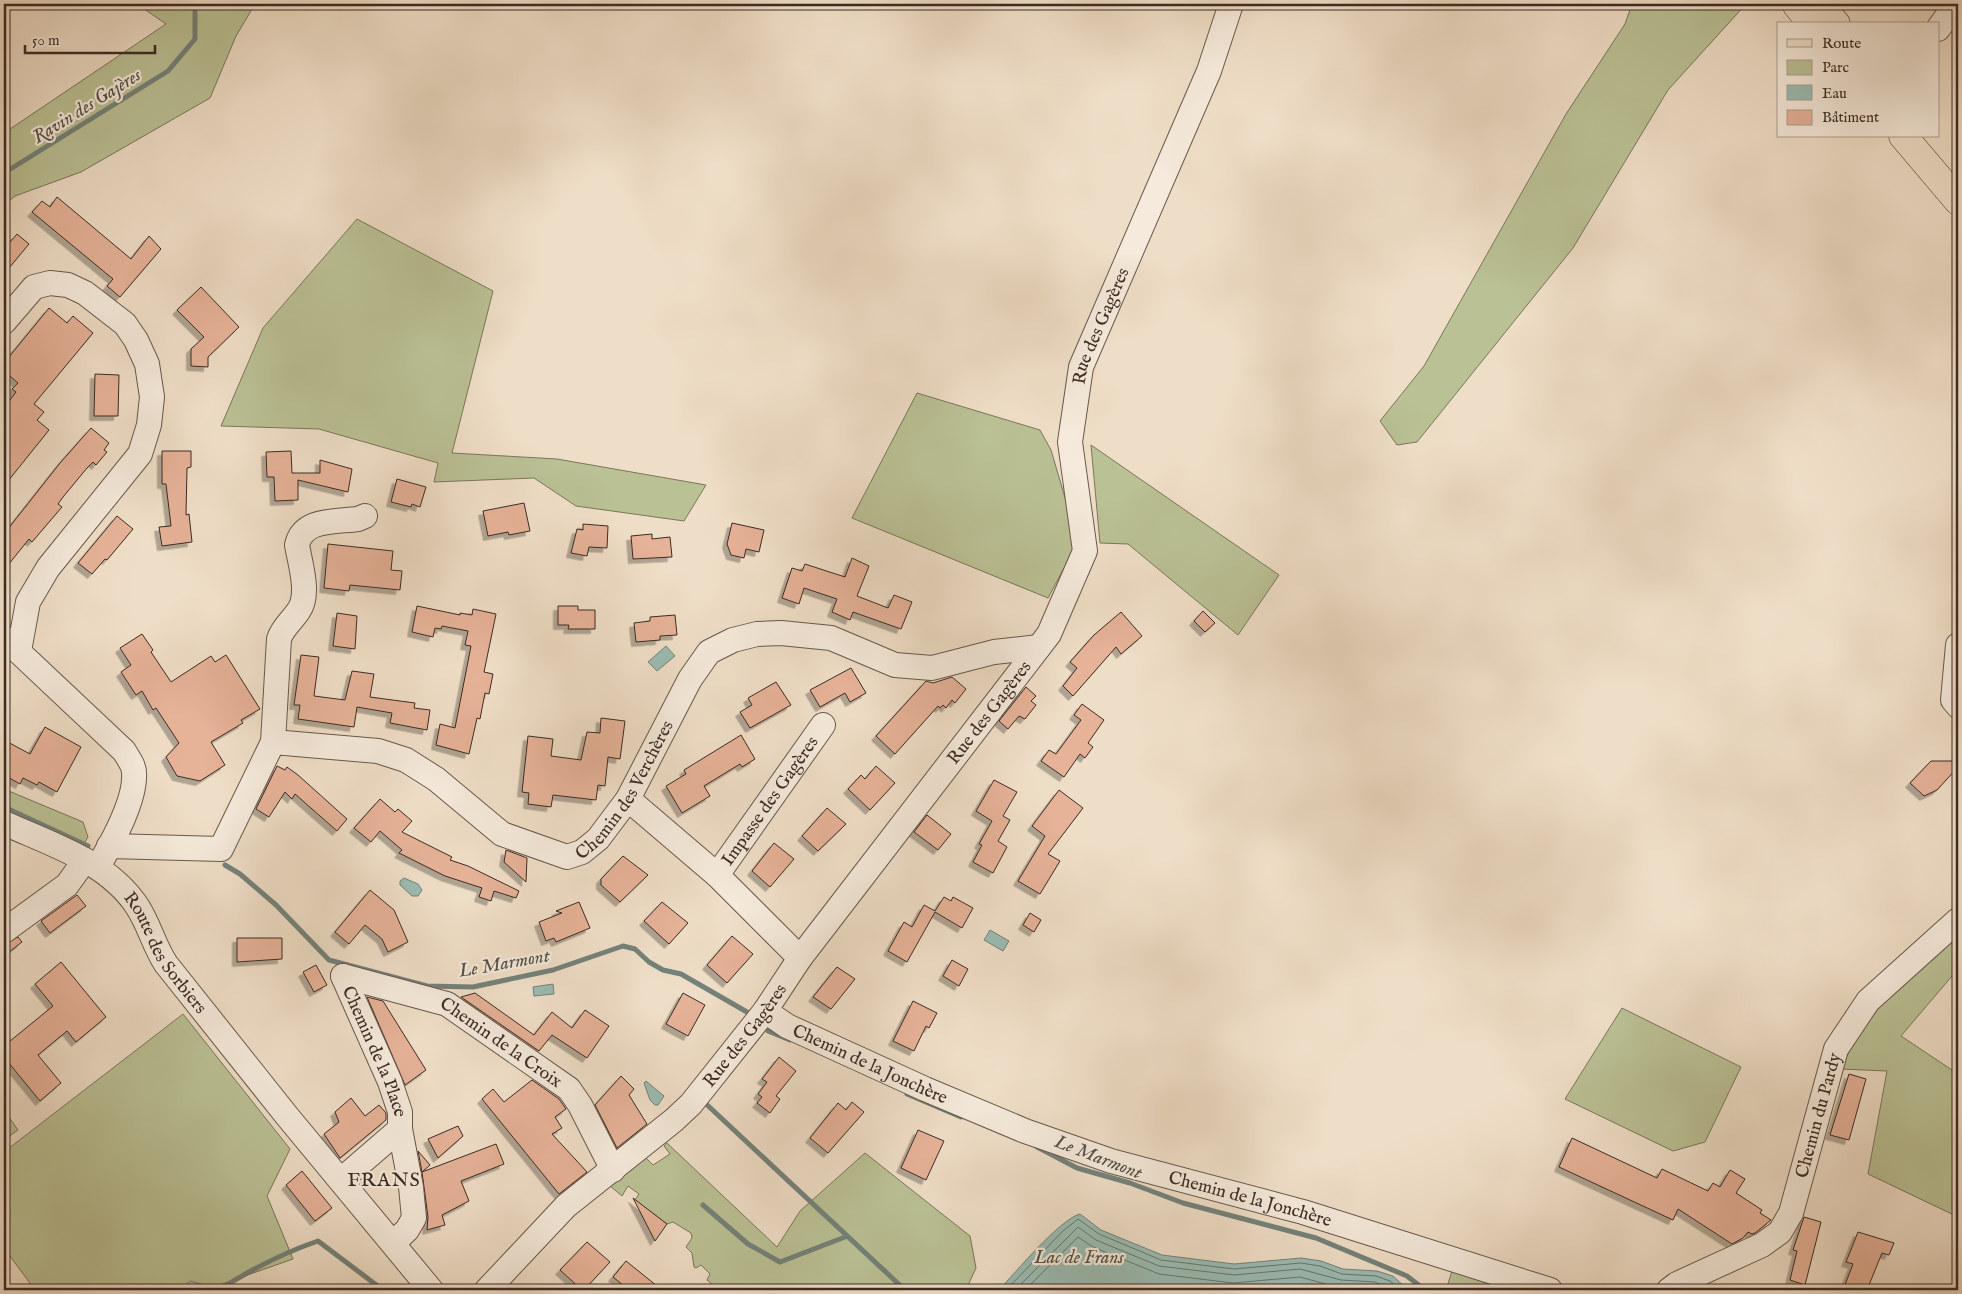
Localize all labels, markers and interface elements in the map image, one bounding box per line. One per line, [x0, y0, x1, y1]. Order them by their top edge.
scale bar [25, 22, 155, 54]
legend [1777, 22, 1940, 138]
text: 50 m [32, 31, 60, 50]
text: Route [1822, 34, 1861, 53]
text: Parc [1822, 58, 1849, 77]
water label: Ravin des Gajères [28, 63, 146, 150]
text: Eau [1822, 84, 1847, 103]
text: Bâtiment [1822, 108, 1879, 127]
street label: Rue des Gagères [1069, 265, 1136, 386]
street label: Rue des Gagères [943, 657, 1037, 770]
street label: Chemin des Verchères [571, 717, 680, 866]
street label: Impasse des Gagères [717, 732, 824, 871]
street label: Route des Sorbiers [118, 888, 211, 1019]
water label: Le Marmont [456, 944, 552, 984]
street label: Rue des Gagères [699, 980, 793, 1093]
street label: Chemin de la Place [336, 983, 410, 1117]
street label: Chemin de la Croix [435, 993, 566, 1094]
street label: Chemin de la Jonchère [788, 1020, 951, 1110]
street label: Chemin du Pardy [1791, 1050, 1847, 1181]
water label: Le Marmont [1050, 1130, 1146, 1186]
street label: Chemin de la Jonchère [1166, 1167, 1334, 1233]
district label: FRANS [347, 1168, 421, 1193]
water label: Lac de Frans [1033, 1246, 1124, 1270]

